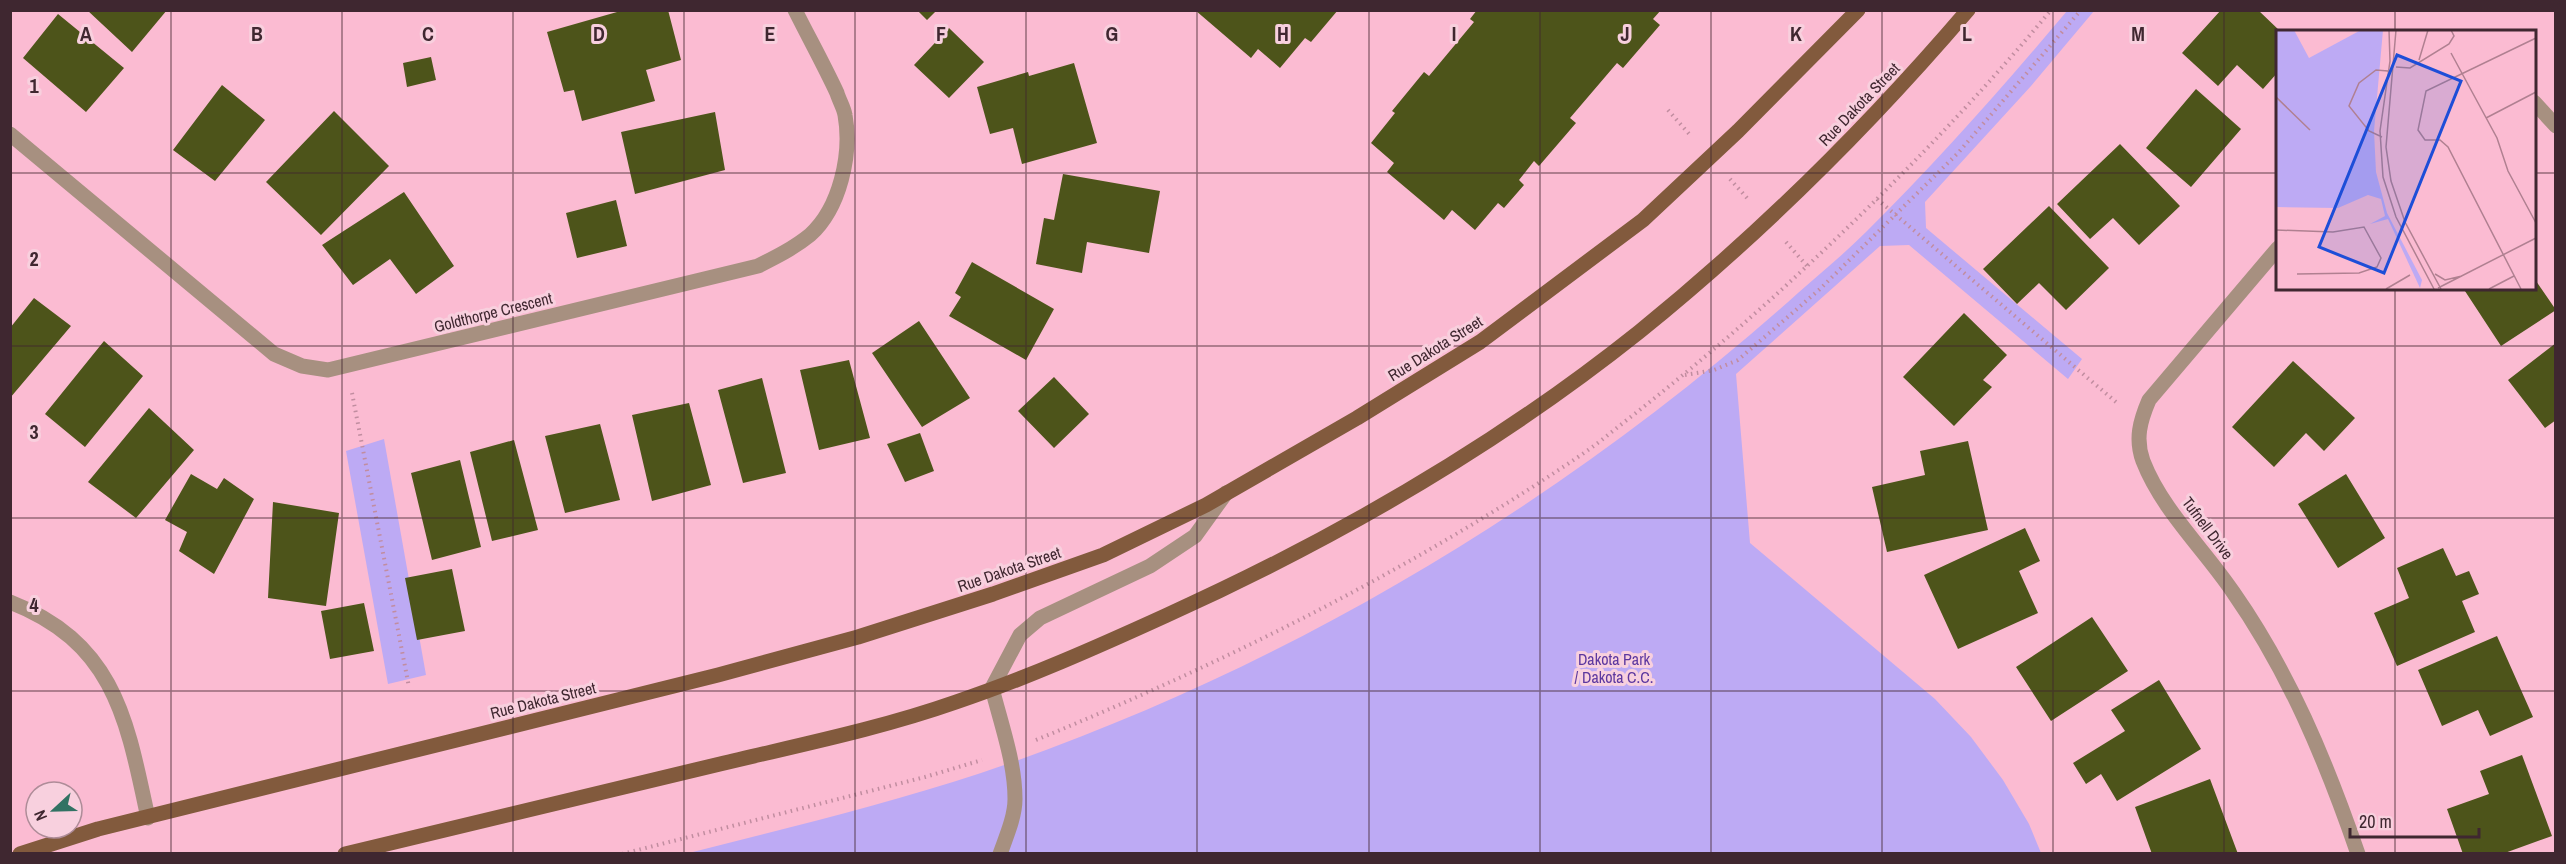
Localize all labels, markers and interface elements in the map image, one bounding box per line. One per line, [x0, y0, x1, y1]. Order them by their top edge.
text: A [80, 20, 92, 47]
text: B [251, 20, 263, 47]
text: C [422, 20, 434, 47]
text: D [593, 20, 605, 47]
text: E [765, 20, 776, 47]
text: F [936, 20, 946, 47]
text: G [1106, 20, 1118, 47]
text: H [1277, 20, 1289, 47]
text: I [1452, 20, 1456, 47]
text: J [1620, 20, 1630, 47]
text: K [1790, 20, 1802, 47]
text: L [1962, 20, 1972, 47]
text: M [2131, 20, 2145, 47]
inset map [2276, 30, 2536, 290]
street label: Rue Dakota Street [1814, 57, 1905, 150]
text: 1 [29, 72, 39, 99]
text: 2 [29, 245, 39, 272]
street label: Goldthorpe Crescent [432, 287, 555, 337]
street label: Rue Dakota Street [1383, 310, 1487, 386]
text: 3 [29, 418, 39, 445]
street label: Tufnell Drive [2177, 492, 2239, 564]
street label: Rue Dakota Street [954, 541, 1064, 597]
text: 4 [29, 591, 39, 618]
park label: Dakota Park / Dakota C.C. [1575, 648, 1653, 688]
street label: Rue Dakota Street [488, 676, 598, 724]
north arrow [24, 780, 84, 840]
scale bar [2350, 801, 2479, 839]
text: N [28, 807, 52, 824]
text: 20 m [2359, 809, 2392, 834]

